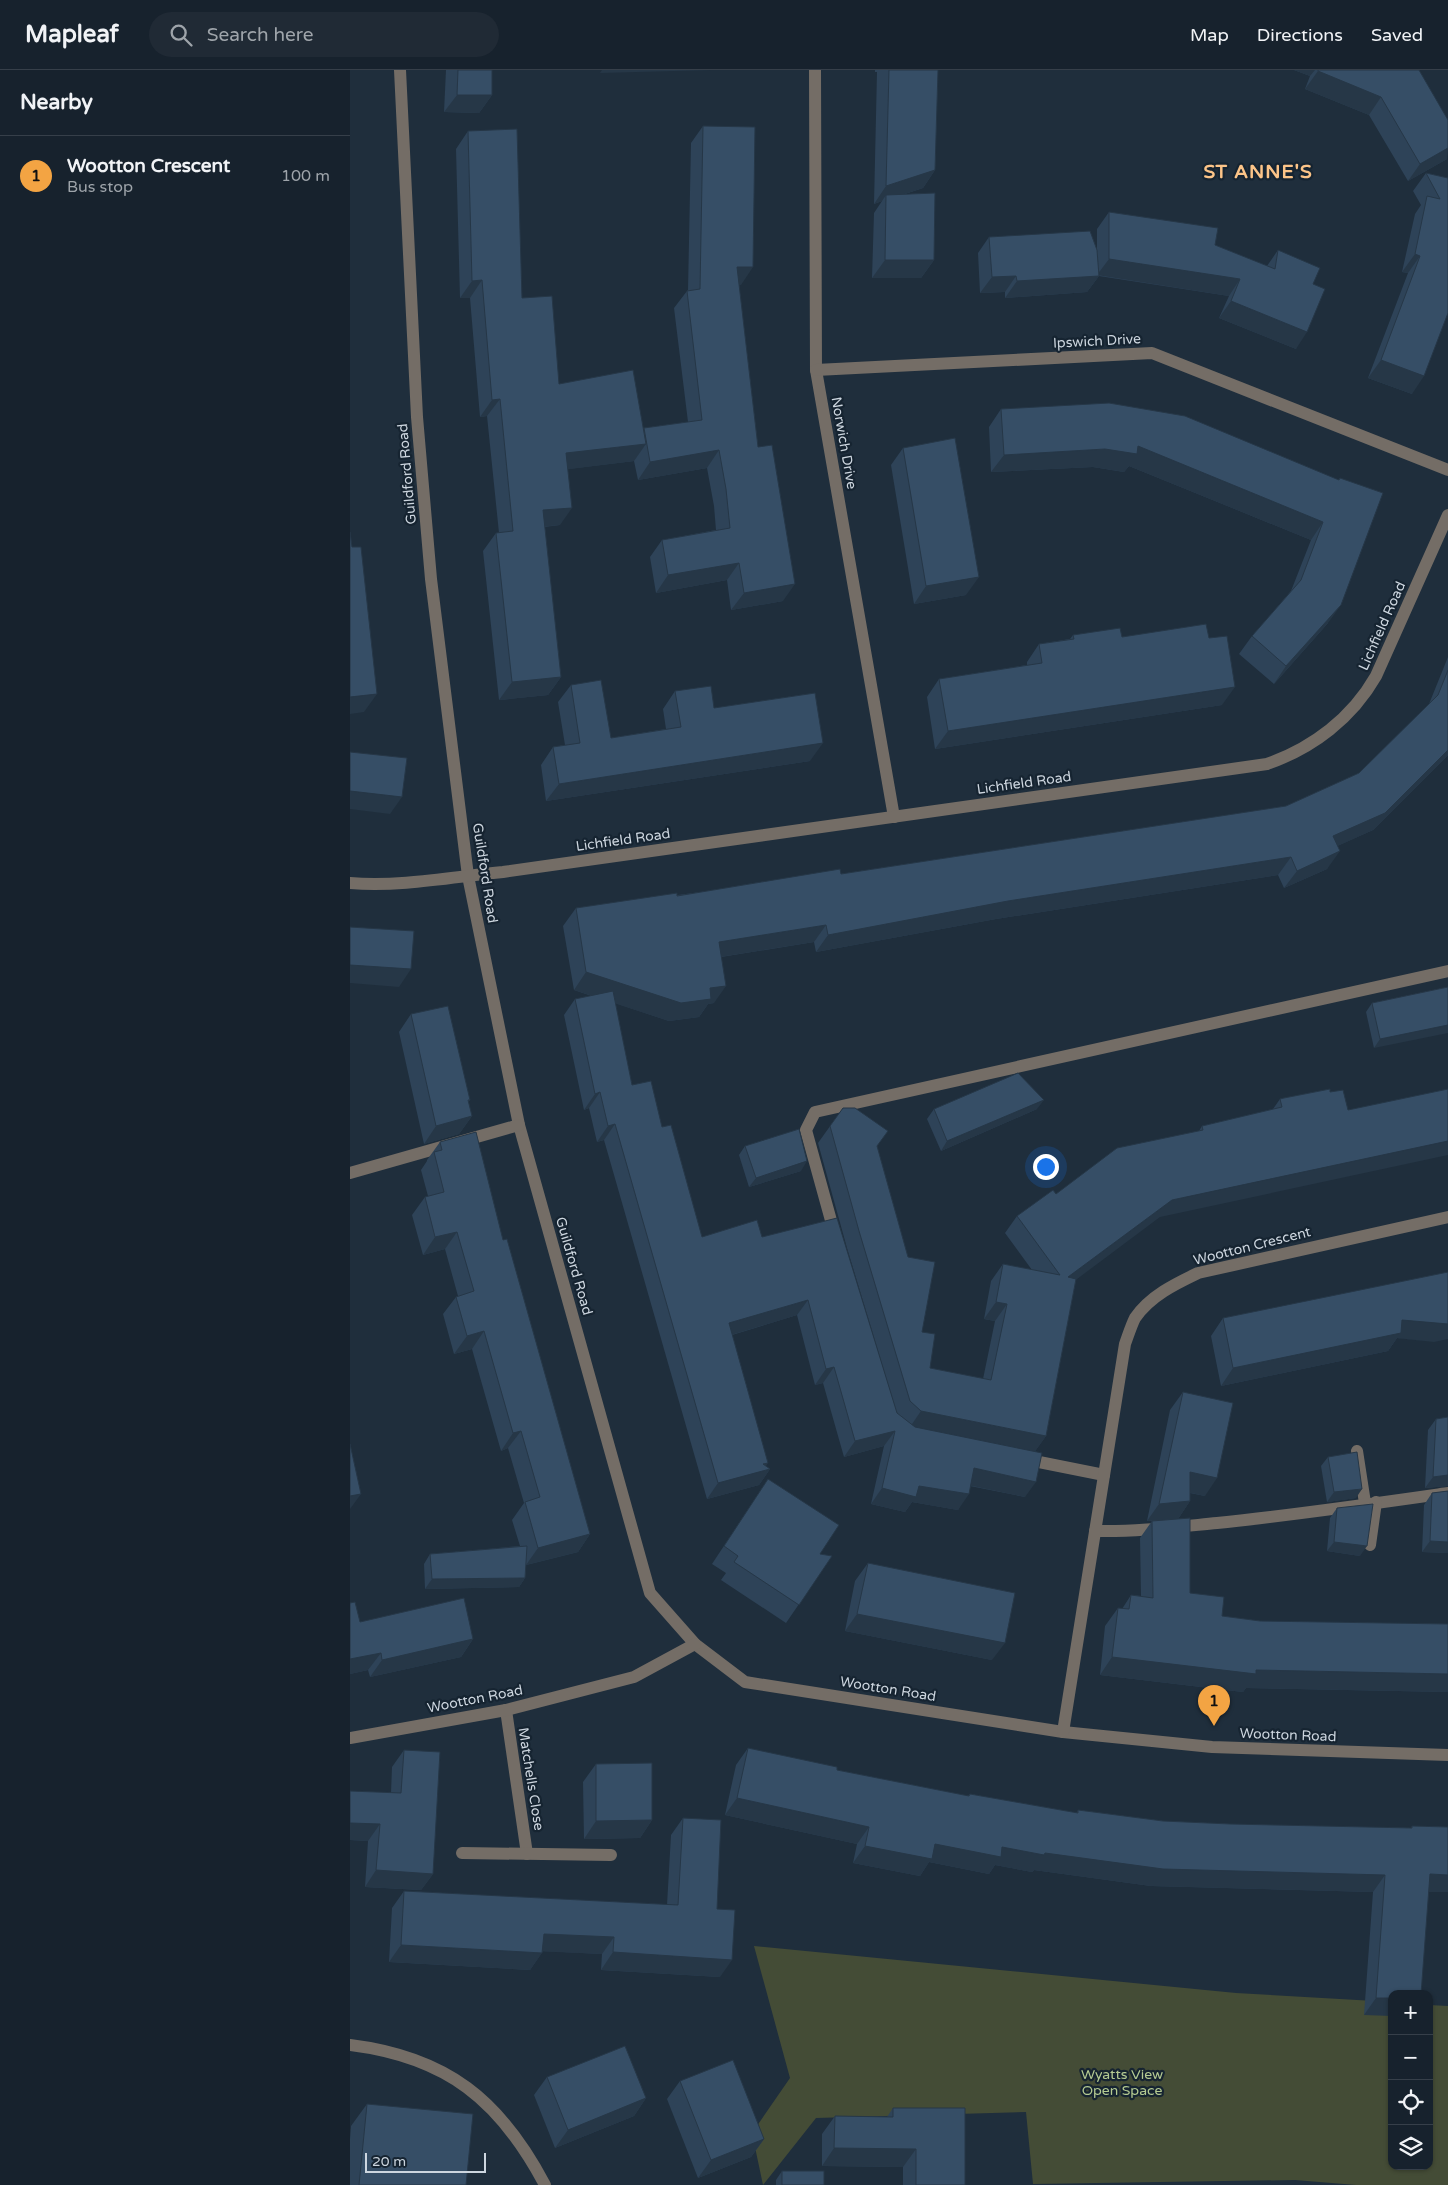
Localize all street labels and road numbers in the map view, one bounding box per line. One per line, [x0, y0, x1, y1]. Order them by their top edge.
street label: Ipswich Drive [1053, 330, 1141, 352]
street label: Norwich Drive [828, 395, 861, 491]
street label: Guildford Road [394, 423, 420, 525]
street label: Lichfield Road [1355, 579, 1409, 673]
street label: Lichfield Road [976, 768, 1072, 798]
street label: Guildford Road [469, 822, 501, 924]
street label: Lichfield Road [575, 825, 671, 855]
street label: Guildford Road [552, 1215, 596, 1317]
street label: Wootton Crescent [1192, 1223, 1313, 1269]
street label: Wootton Road [839, 1673, 937, 1705]
street label: Wootton Road [426, 1681, 524, 1717]
street label: Wootton Road [1239, 1725, 1337, 1745]
street label: Matchells Close [514, 1726, 548, 1832]

